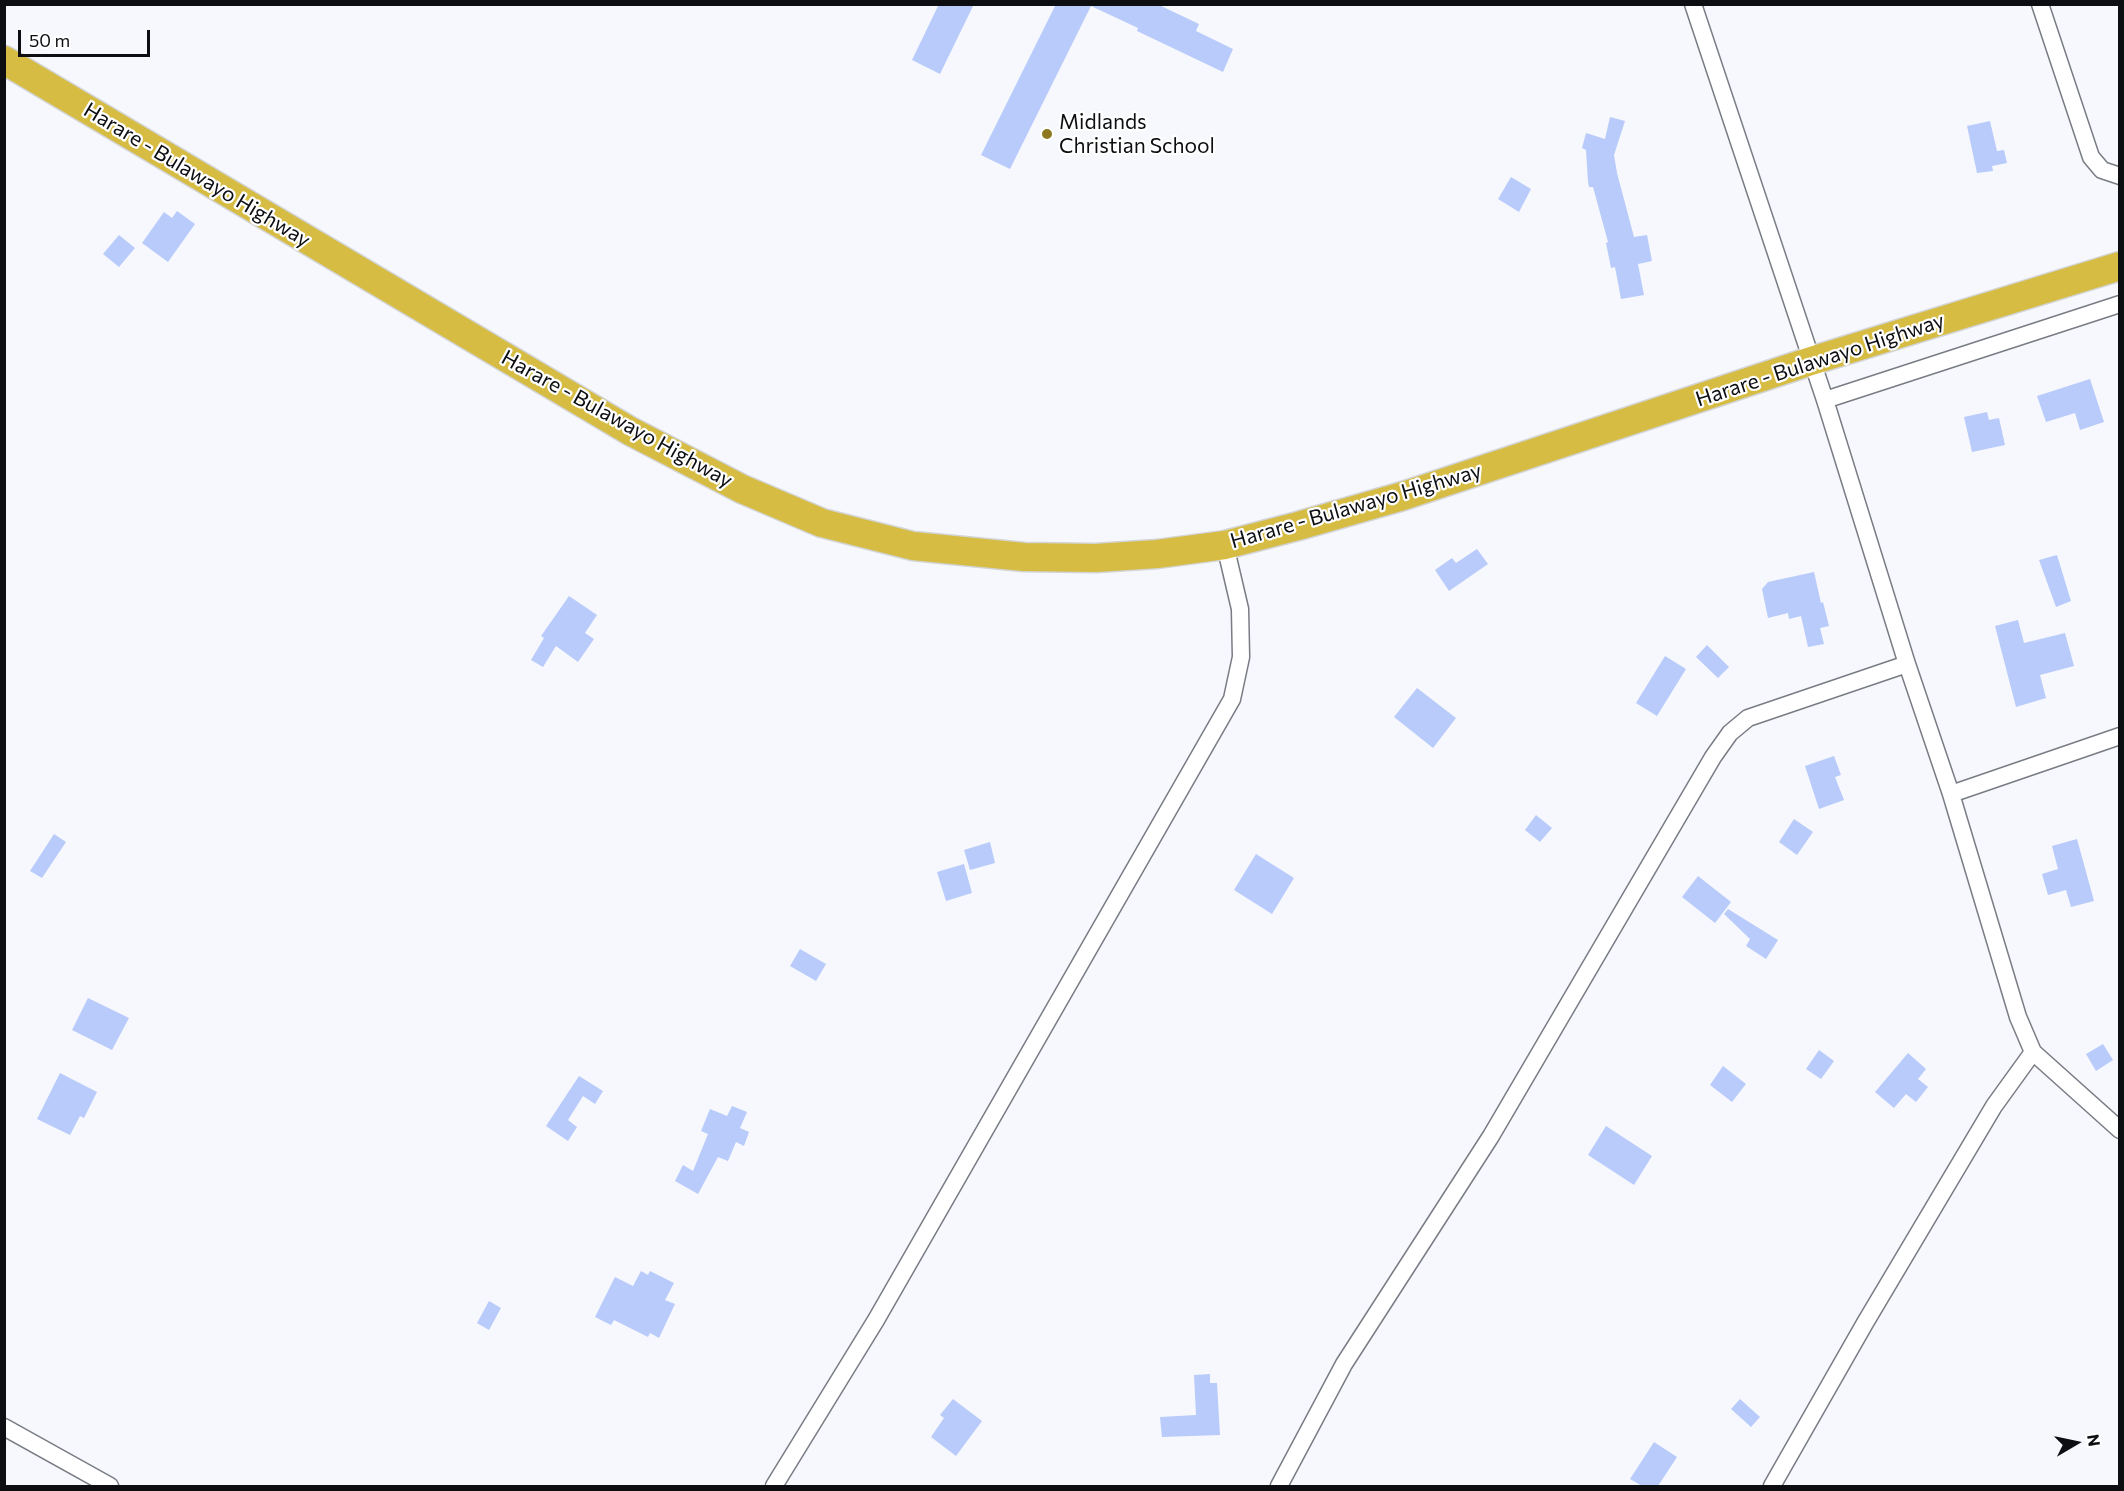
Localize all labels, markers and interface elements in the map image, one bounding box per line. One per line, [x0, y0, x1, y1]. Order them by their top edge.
scale bar [21, 18, 153, 56]
text: 50 m [29, 29, 70, 51]
street label: Harare - Bulawayo Highway [79, 97, 315, 253]
place label: Midlands Christian School [1059, 109, 1215, 159]
marker: Midlands Christian School [1040, 127, 1054, 141]
street label: Harare - Bulawayo Highway [1692, 308, 1948, 412]
street label: Harare - Bulawayo Highway [497, 345, 737, 493]
street label: Harare - Bulawayo Highway [1227, 458, 1485, 554]
north arrow [2046, 1413, 2106, 1473]
text: N [2084, 1433, 2105, 1448]

